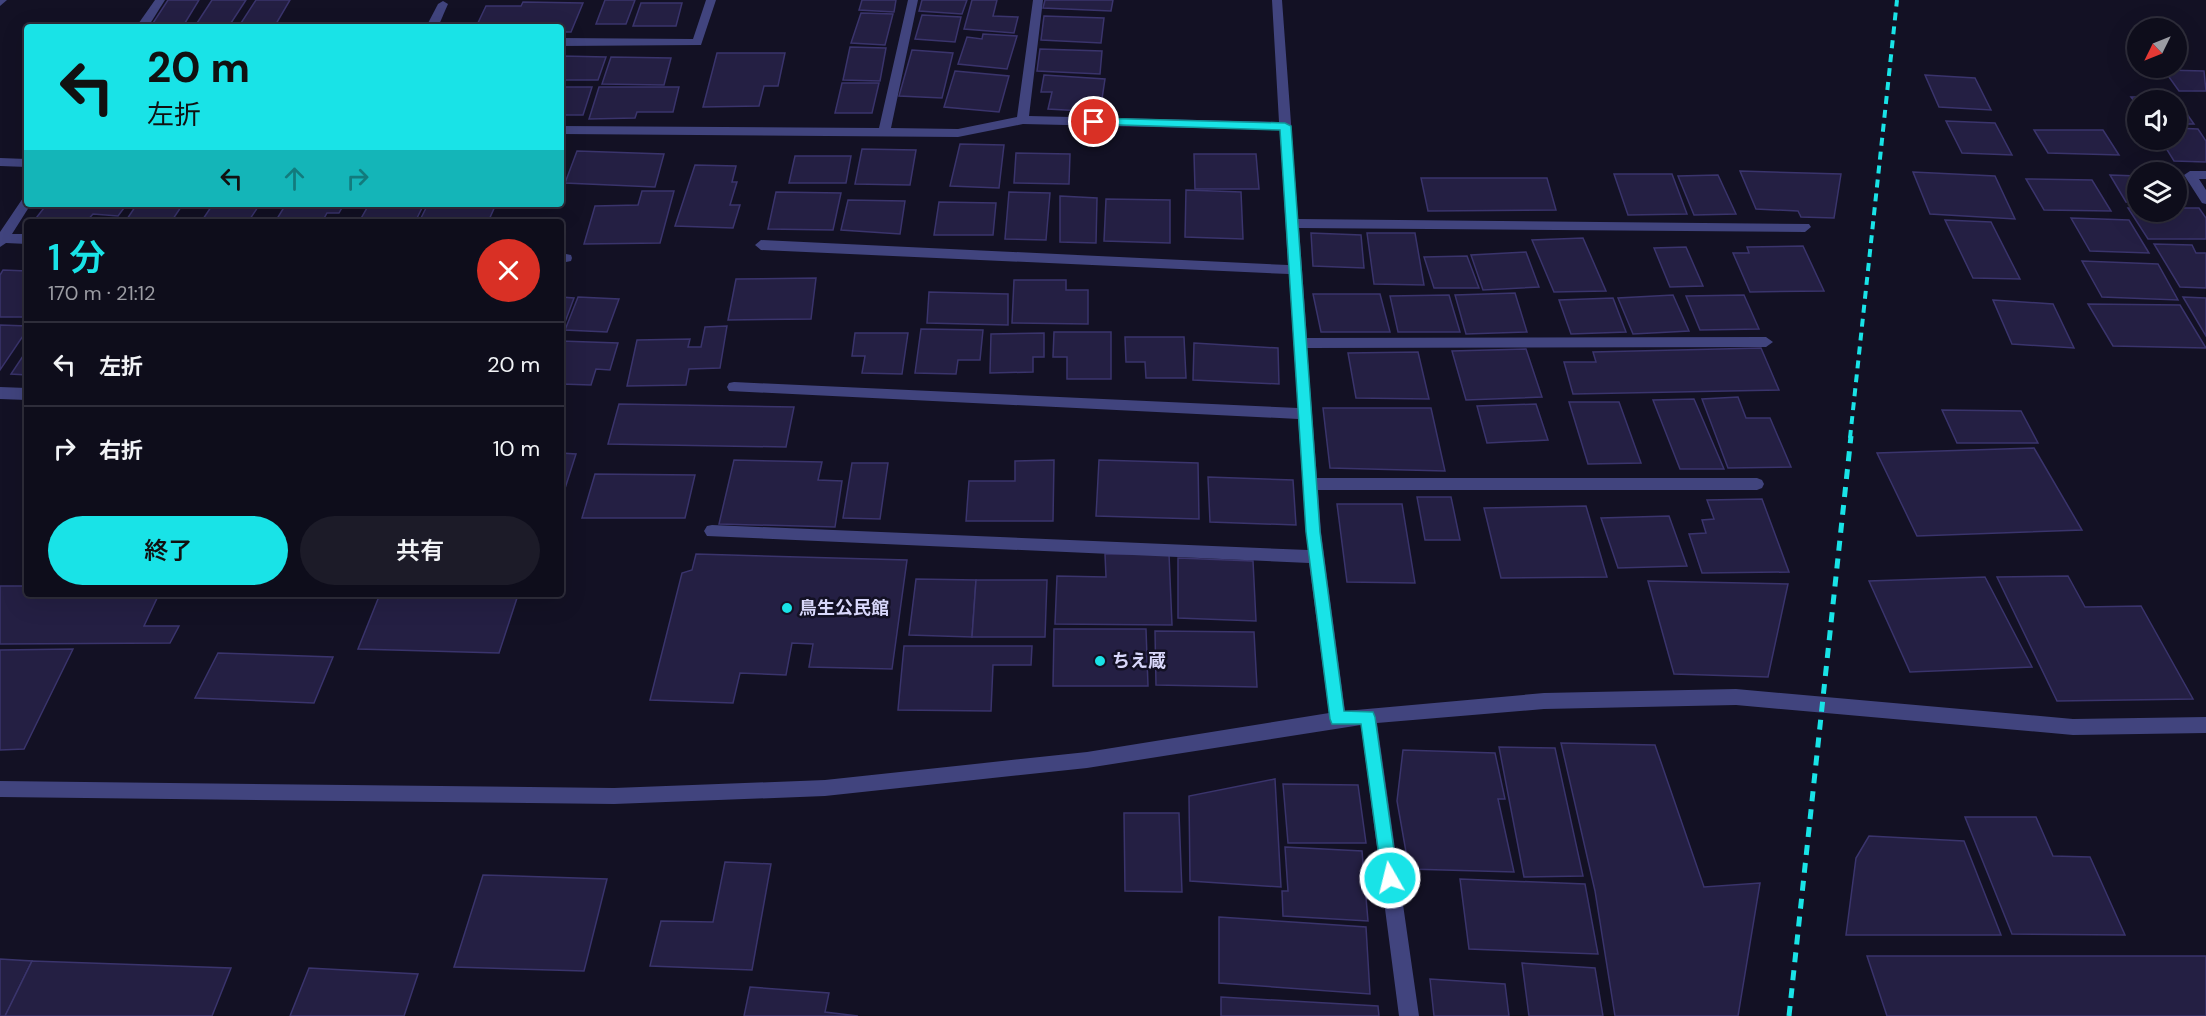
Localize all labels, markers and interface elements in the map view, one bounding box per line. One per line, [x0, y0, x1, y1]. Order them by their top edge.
north arrow [2127, 18, 2187, 78]
map controls [2127, 18, 2187, 222]
text: 20 m [147, 40, 250, 95]
icon: left [48, 48, 126, 126]
button: sound [2127, 90, 2187, 150]
pin [1068, 96, 1119, 147]
text: 左折 [147, 97, 201, 132]
icon: arrive [1077, 105, 1110, 138]
icon: left [215, 162, 248, 195]
icon: ahead [278, 162, 311, 195]
icon: right [341, 162, 374, 195]
button: layers [2127, 162, 2187, 222]
text: 1 分 [48, 234, 105, 281]
button: close [477, 239, 540, 302]
text: 170 m · 21:12 [48, 280, 156, 306]
icon: left [48, 348, 81, 381]
text: 20 m [487, 350, 540, 379]
text: 左折 [99, 352, 143, 381]
icon: right [48, 432, 81, 465]
text: 10 m [493, 434, 540, 463]
text: 右折 [99, 436, 143, 465]
button: 終了 [48, 516, 288, 585]
button: 共有 [300, 516, 540, 585]
place label: 鳥生公民館 [799, 596, 889, 620]
marker: 鳥生公民館 [780, 601, 794, 615]
place label: ちえ蔵 [1112, 649, 1166, 673]
marker: ちえ蔵 [1093, 654, 1107, 668]
position arrow [1358, 846, 1422, 910]

